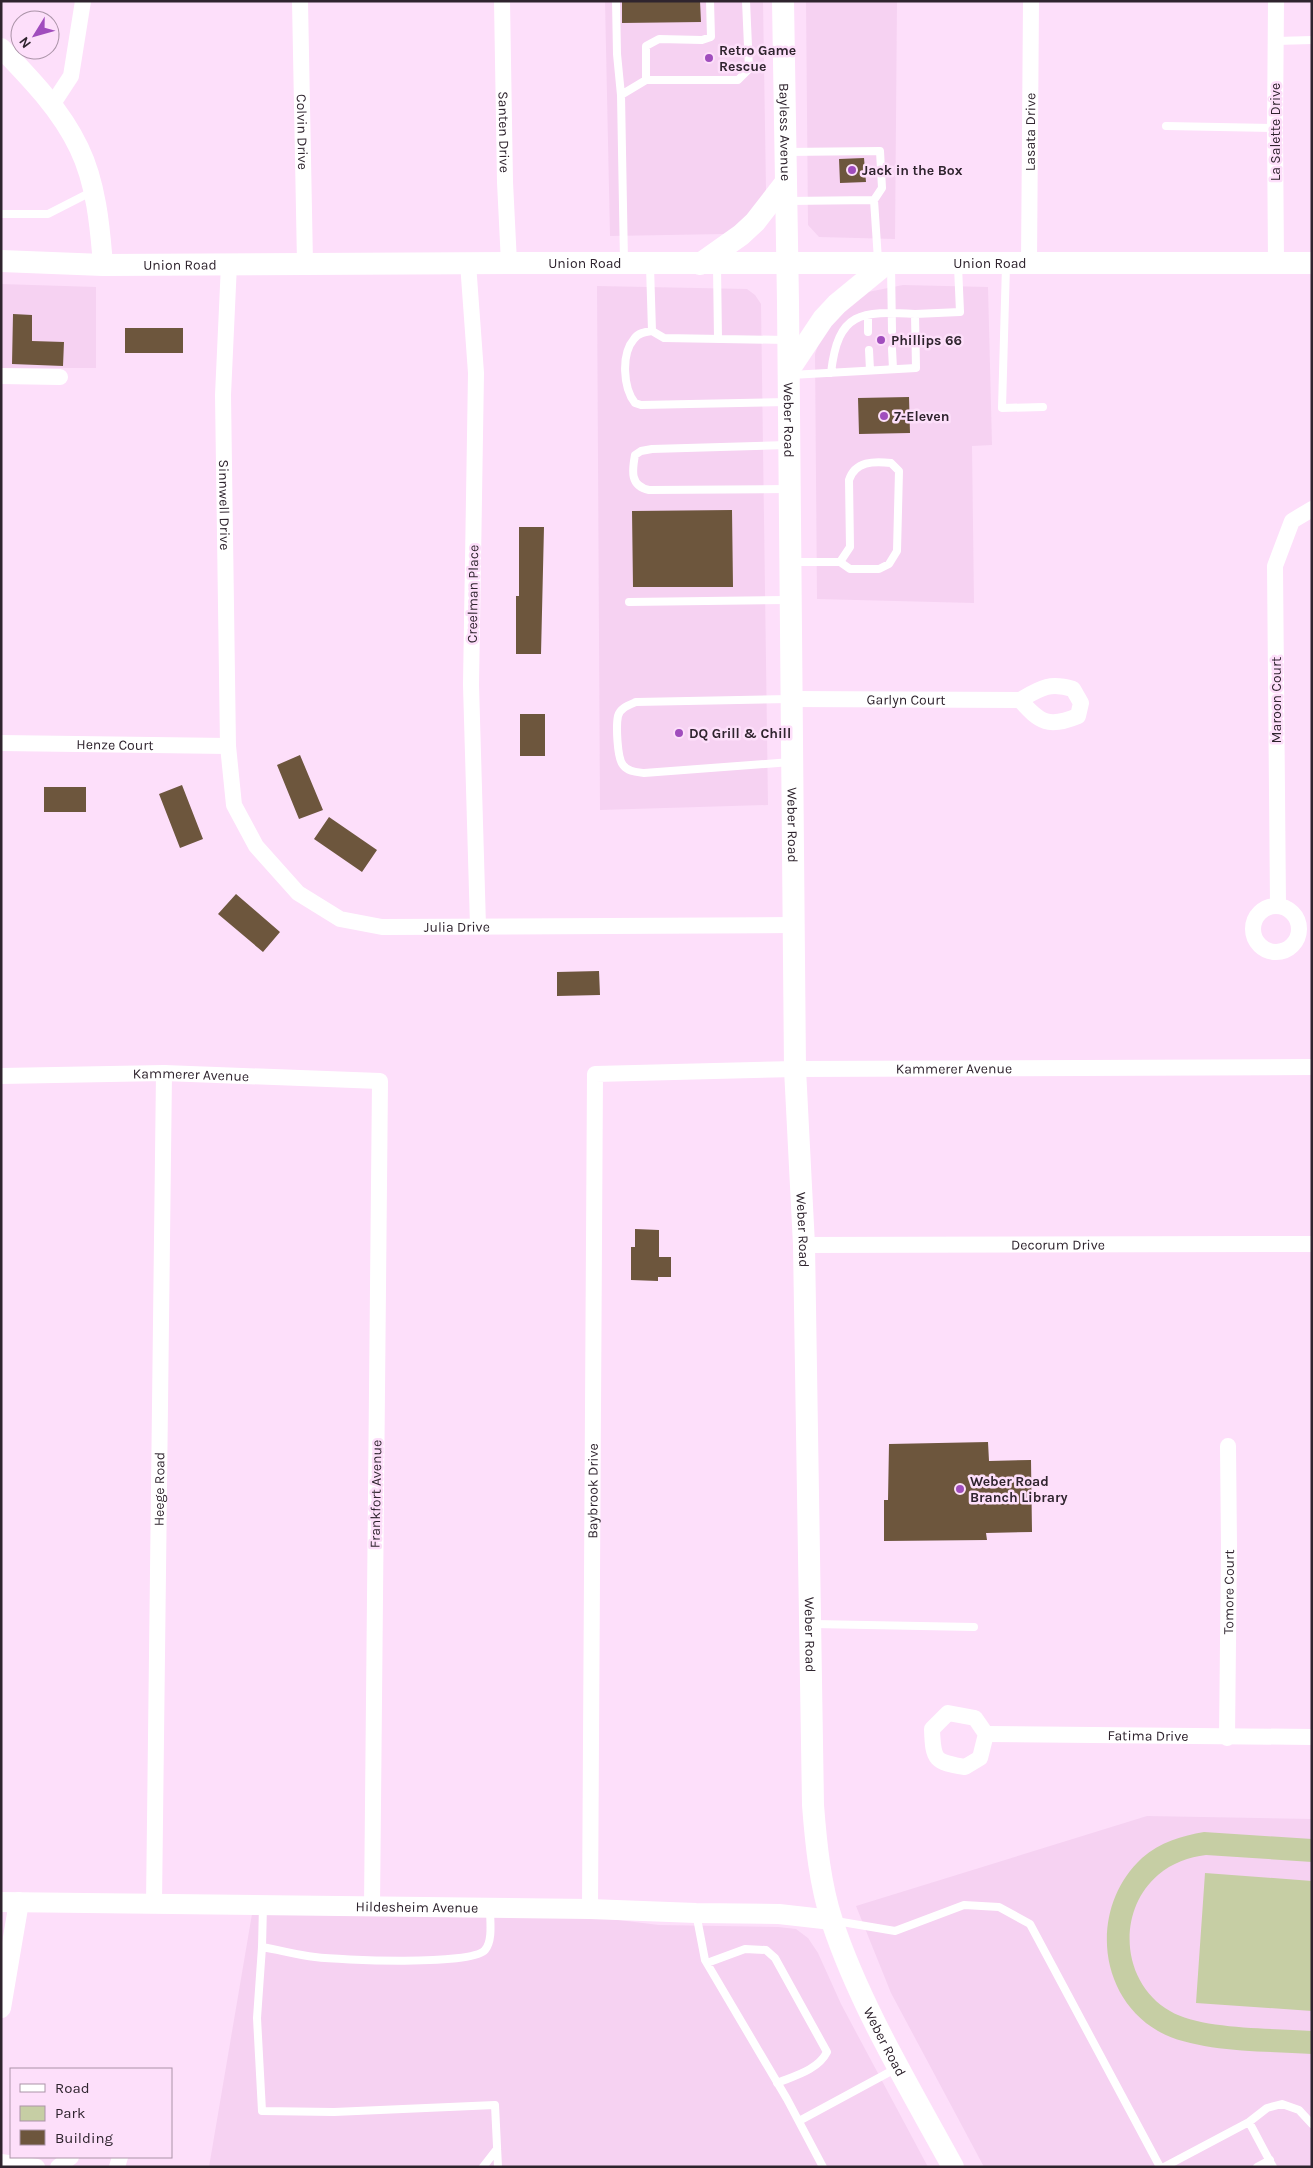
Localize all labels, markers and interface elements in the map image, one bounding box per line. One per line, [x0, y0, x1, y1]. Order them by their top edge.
north arrow [10, 10, 60, 60]
text: N [15, 33, 35, 52]
place label: Retro Game Rescue [719, 42, 796, 75]
marker: Retro Game Rescue [703, 52, 715, 64]
street label: Bayless Avenue [776, 83, 794, 181]
street label: La Salette Drive [1267, 83, 1284, 181]
street label: Santen Drive [495, 91, 513, 173]
street label: Lasata Drive [1021, 93, 1039, 171]
street label: Colvin Drive [293, 94, 312, 170]
place label: Jack in the Box [862, 162, 963, 179]
marker: Jack in the Box [846, 164, 858, 176]
street label: Union Road [548, 255, 622, 272]
street label: Union Road [953, 255, 1027, 272]
street label: Union Road [143, 256, 217, 273]
place label: Phillips 66 [891, 332, 962, 349]
marker: Phillips 66 [875, 334, 887, 346]
street label: Weber Road [780, 382, 798, 458]
place label: 7-Eleven [894, 408, 950, 425]
marker: 7-Eleven [878, 410, 890, 422]
street label: Sinnwell Drive [215, 459, 234, 550]
street label: Creelman Place [464, 545, 482, 643]
street label: Maroon Court [1268, 657, 1285, 743]
street label: Garlyn Court [866, 691, 946, 708]
place label: DQ Grill & Chill [689, 725, 791, 742]
marker: DQ Grill & Chill [673, 727, 685, 739]
street label: Henze Court [76, 735, 154, 754]
street label: Weber Road [784, 787, 802, 863]
street label: Julia Drive [424, 918, 490, 935]
street label: Kammerer Avenue [896, 1060, 1012, 1077]
street label: Kammerer Avenue [133, 1064, 249, 1085]
street label: Weber Road [793, 1192, 813, 1268]
street label: Decorum Drive [1011, 1236, 1105, 1253]
street label: Frankfort Avenue [367, 1440, 385, 1548]
street label: Baybrook Drive [584, 1443, 601, 1539]
street label: Heege Road [150, 1452, 168, 1526]
place label: Weber Road Branch Library [970, 1473, 1068, 1506]
marker: Weber Road Branch Library [954, 1483, 966, 1495]
street label: Tomore Court [1220, 1549, 1237, 1635]
street label: Weber Road [801, 1597, 819, 1672]
street label: Fatima Drive [1107, 1727, 1189, 1744]
street label: Hildesheim Avenue [355, 1898, 478, 1916]
street label: Weber Road [860, 2004, 910, 2079]
legend [10, 2068, 172, 2158]
text: Road [55, 2079, 90, 2097]
text: Park [55, 2104, 85, 2122]
text: Building [55, 2129, 113, 2147]

